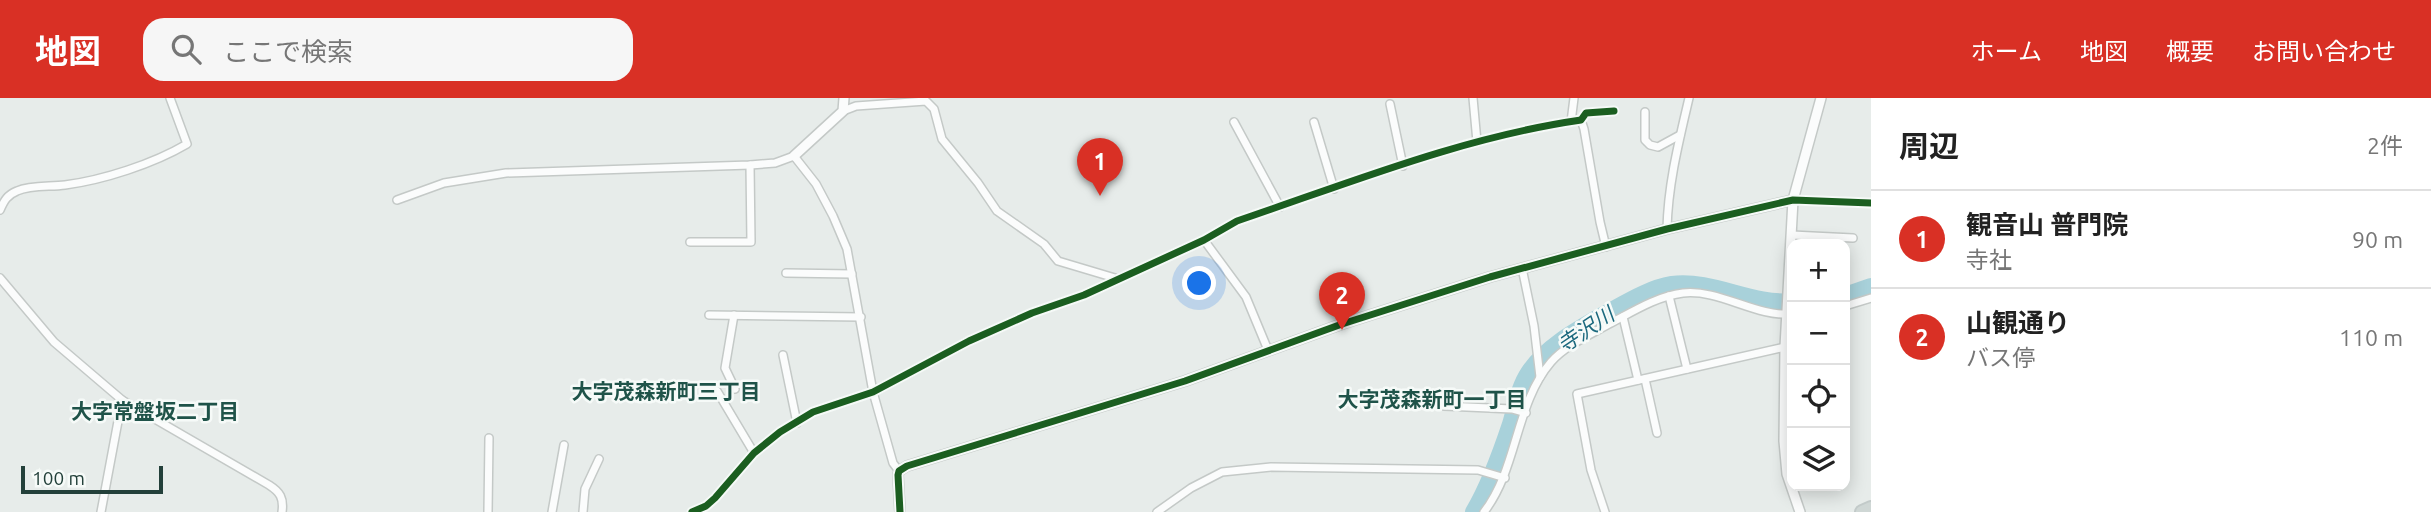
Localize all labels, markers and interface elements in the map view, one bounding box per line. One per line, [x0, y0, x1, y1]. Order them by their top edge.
search box [143, 18, 633, 81]
icon: search [167, 30, 205, 68]
text: 地図 [35, 32, 101, 69]
text: ここで検索 [223, 37, 353, 66]
text: ホーム [1971, 38, 2042, 65]
text: 地図 [2080, 38, 2128, 65]
text: 概要 [2166, 38, 2214, 65]
text: お問い合わせ [2252, 38, 2396, 65]
text: 周辺 [1899, 129, 1959, 163]
text: 2件 [2367, 133, 2403, 158]
pin: 1 [1077, 138, 1123, 196]
text: 観音山 普門院 [1966, 210, 2128, 239]
text: 1 [1916, 227, 1928, 252]
text: 90 m [2352, 227, 2403, 252]
map controls [1787, 239, 1850, 491]
button: + [1787, 239, 1850, 302]
text: 寺社 [1966, 247, 2012, 272]
your location [1182, 266, 1216, 300]
pin: 2 [1319, 272, 1365, 330]
water label: 寺沢川 [1553, 300, 1620, 357]
button: − [1787, 302, 1850, 365]
text: 山観通り [1966, 308, 2070, 337]
text: 2 [1916, 325, 1928, 350]
text: 110 m [2339, 325, 2403, 350]
text: バス停 [1966, 345, 2035, 370]
button: locate [1787, 365, 1850, 428]
district label: 大字茂森新町三丁目 [572, 379, 761, 403]
district label: 大字茂森新町一丁目 [1338, 387, 1527, 411]
district label: 大字常盤坂二丁目 [71, 399, 239, 423]
button: layers [1787, 428, 1850, 491]
scale bar [21, 463, 163, 495]
text: 100 m [32, 467, 85, 489]

